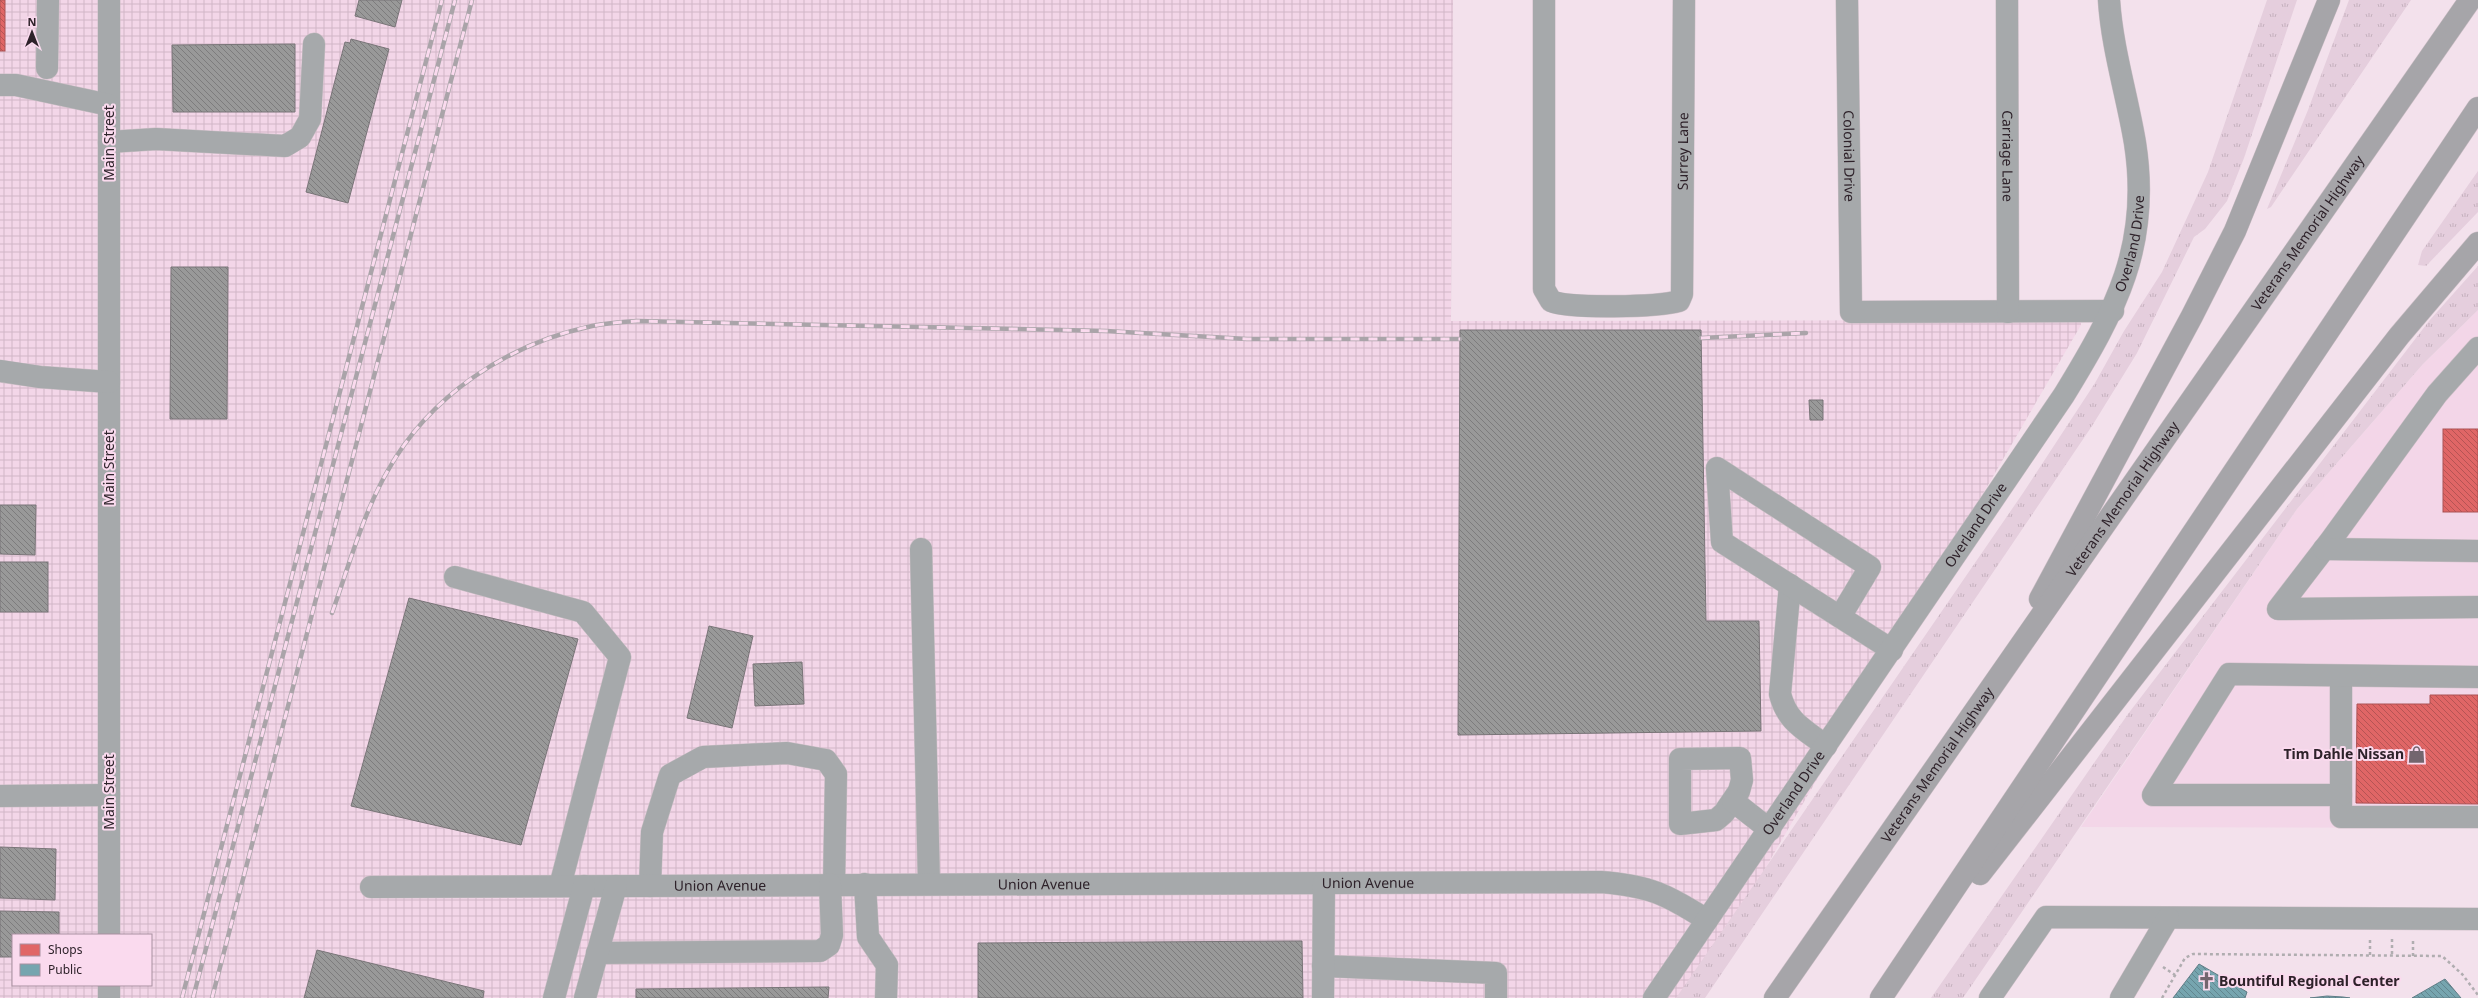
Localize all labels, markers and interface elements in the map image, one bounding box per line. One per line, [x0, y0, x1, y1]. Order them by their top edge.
north arrow [12, 12, 52, 52]
text: N [28, 14, 36, 29]
street label: Main Street [99, 105, 118, 181]
street label: Colonial Drive [1839, 110, 1860, 202]
street label: Carriage Lane [1998, 110, 2018, 202]
street label: Surrey Lane [1673, 112, 1692, 190]
street label: Veterans Memorial Highway [2246, 151, 2368, 314]
street label: Overland Drive [2110, 195, 2148, 295]
street label: Veterans Memorial Highway [2061, 417, 2183, 580]
street label: Main Street [99, 430, 118, 506]
street label: Overland Drive [1940, 478, 2011, 571]
street label: Veterans Memorial Highway [1876, 682, 1998, 846]
place label: Tim Dahle Nissan [2283, 744, 2404, 763]
shop icon: Tim Dahle Nissan [2407, 744, 2427, 764]
street label: Overland Drive [1757, 746, 1829, 839]
street label: Main Street [99, 754, 118, 830]
street label: Union Avenue [1322, 873, 1414, 892]
street label: Union Avenue [998, 874, 1090, 893]
street label: Union Avenue [674, 875, 766, 895]
legend [12, 934, 152, 986]
text: Shops [48, 941, 83, 958]
text: Public [48, 961, 82, 978]
church icon: Bountiful Regional Center [2196, 971, 2216, 991]
place label: Bountiful Regional Center [2219, 971, 2400, 990]

